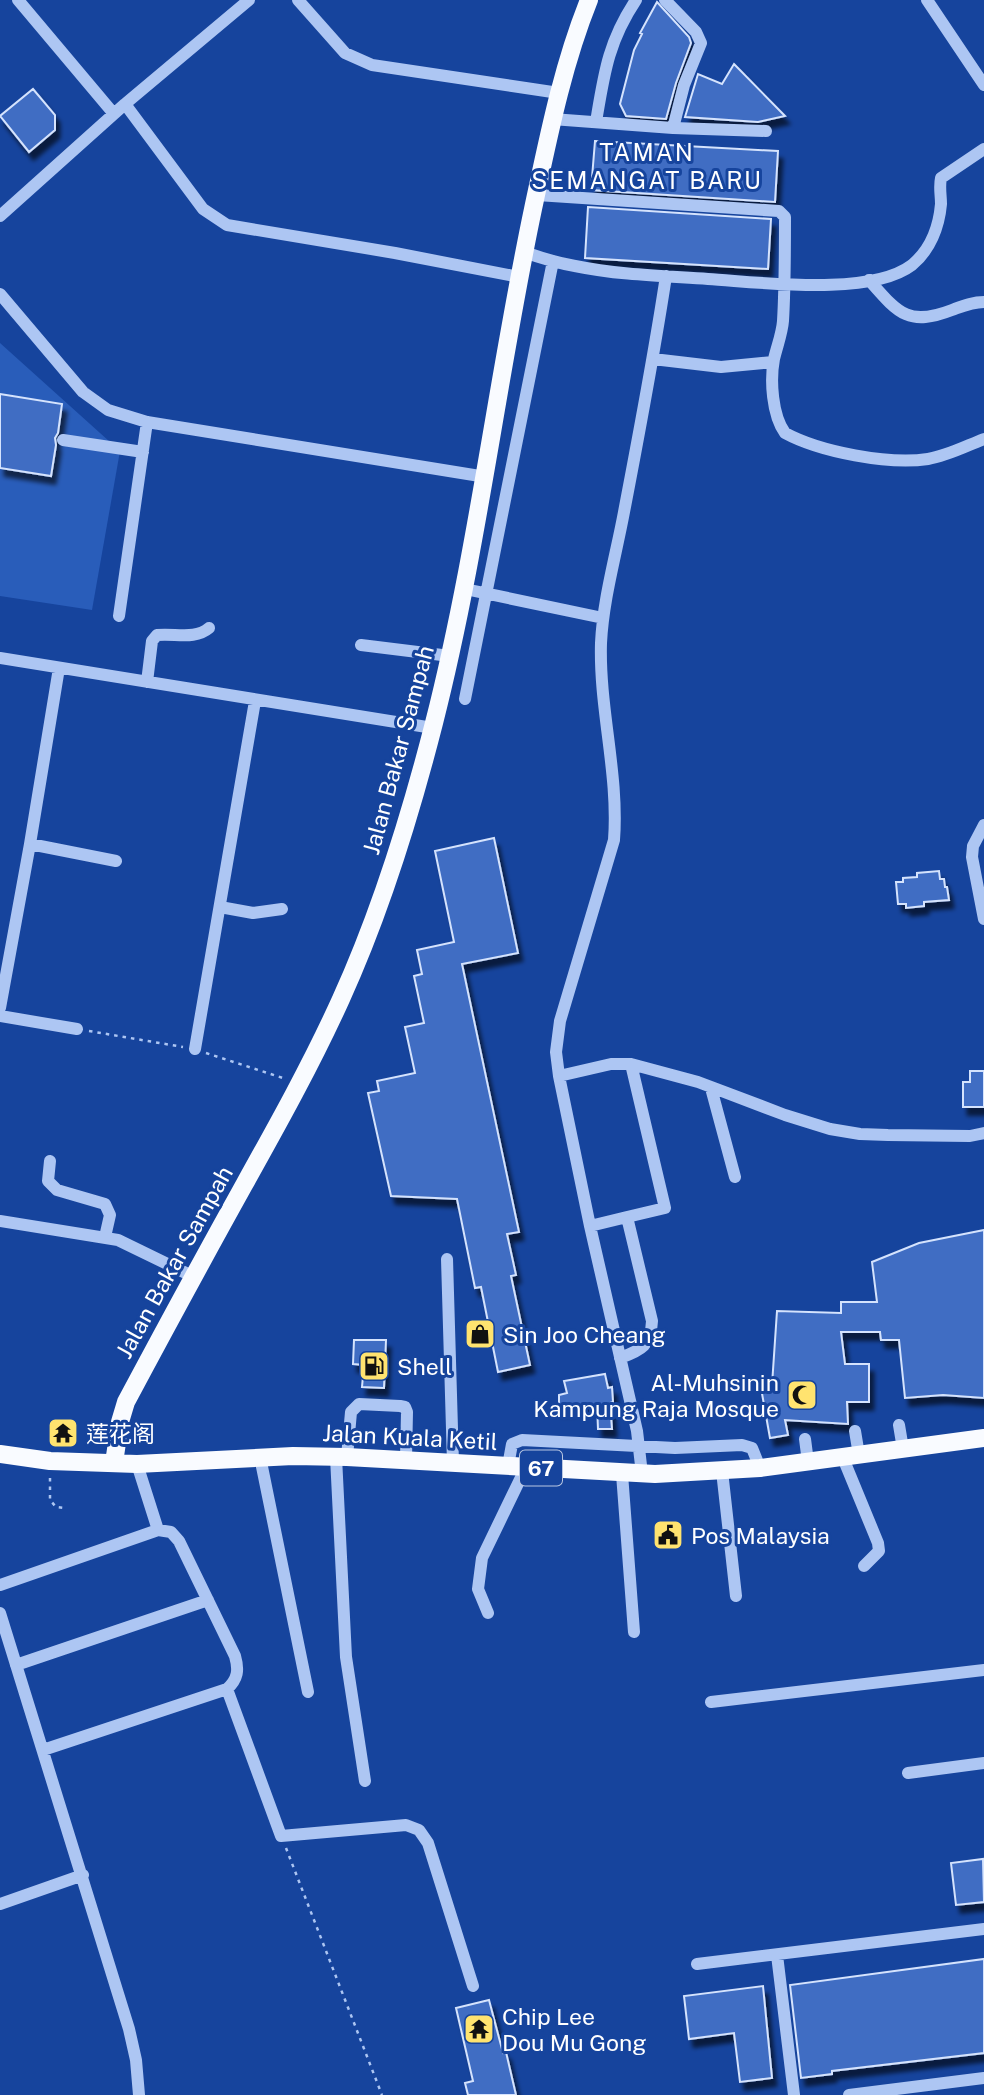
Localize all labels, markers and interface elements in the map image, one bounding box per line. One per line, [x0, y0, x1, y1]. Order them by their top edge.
district label: TAMAN SEMANGAT BARU [531, 138, 763, 194]
street label: Jalan Bakar Sampah [357, 642, 439, 858]
street label: Jalan Bakar Sampah [110, 1161, 238, 1363]
shop icon: Sin Joo Cheang [463, 1317, 497, 1351]
place label: Sin Joo Cheang [503, 1321, 666, 1348]
fuel station icon: Shell [357, 1349, 391, 1383]
place label: Shell [397, 1353, 452, 1380]
place label: Al-Muhsinin Kampung Raja Mosque [533, 1369, 779, 1422]
mosque icon: Al-Muhsinin Kampung Raja Mosque [785, 1378, 819, 1412]
temple icon: 莲花阁 [46, 1416, 80, 1450]
street label: Jalan Kuala Ketil [322, 1419, 498, 1455]
place label: 莲花阁 [86, 1420, 155, 1447]
road number: 67 [520, 1450, 562, 1486]
public building icon: Pos Malaysia [651, 1518, 685, 1552]
place label: Pos Malaysia [691, 1522, 830, 1549]
place label: Chip Lee Dou Mu Gong [502, 2003, 647, 2056]
temple icon: Chip Lee Dou Mu Gong [462, 2012, 496, 2046]

